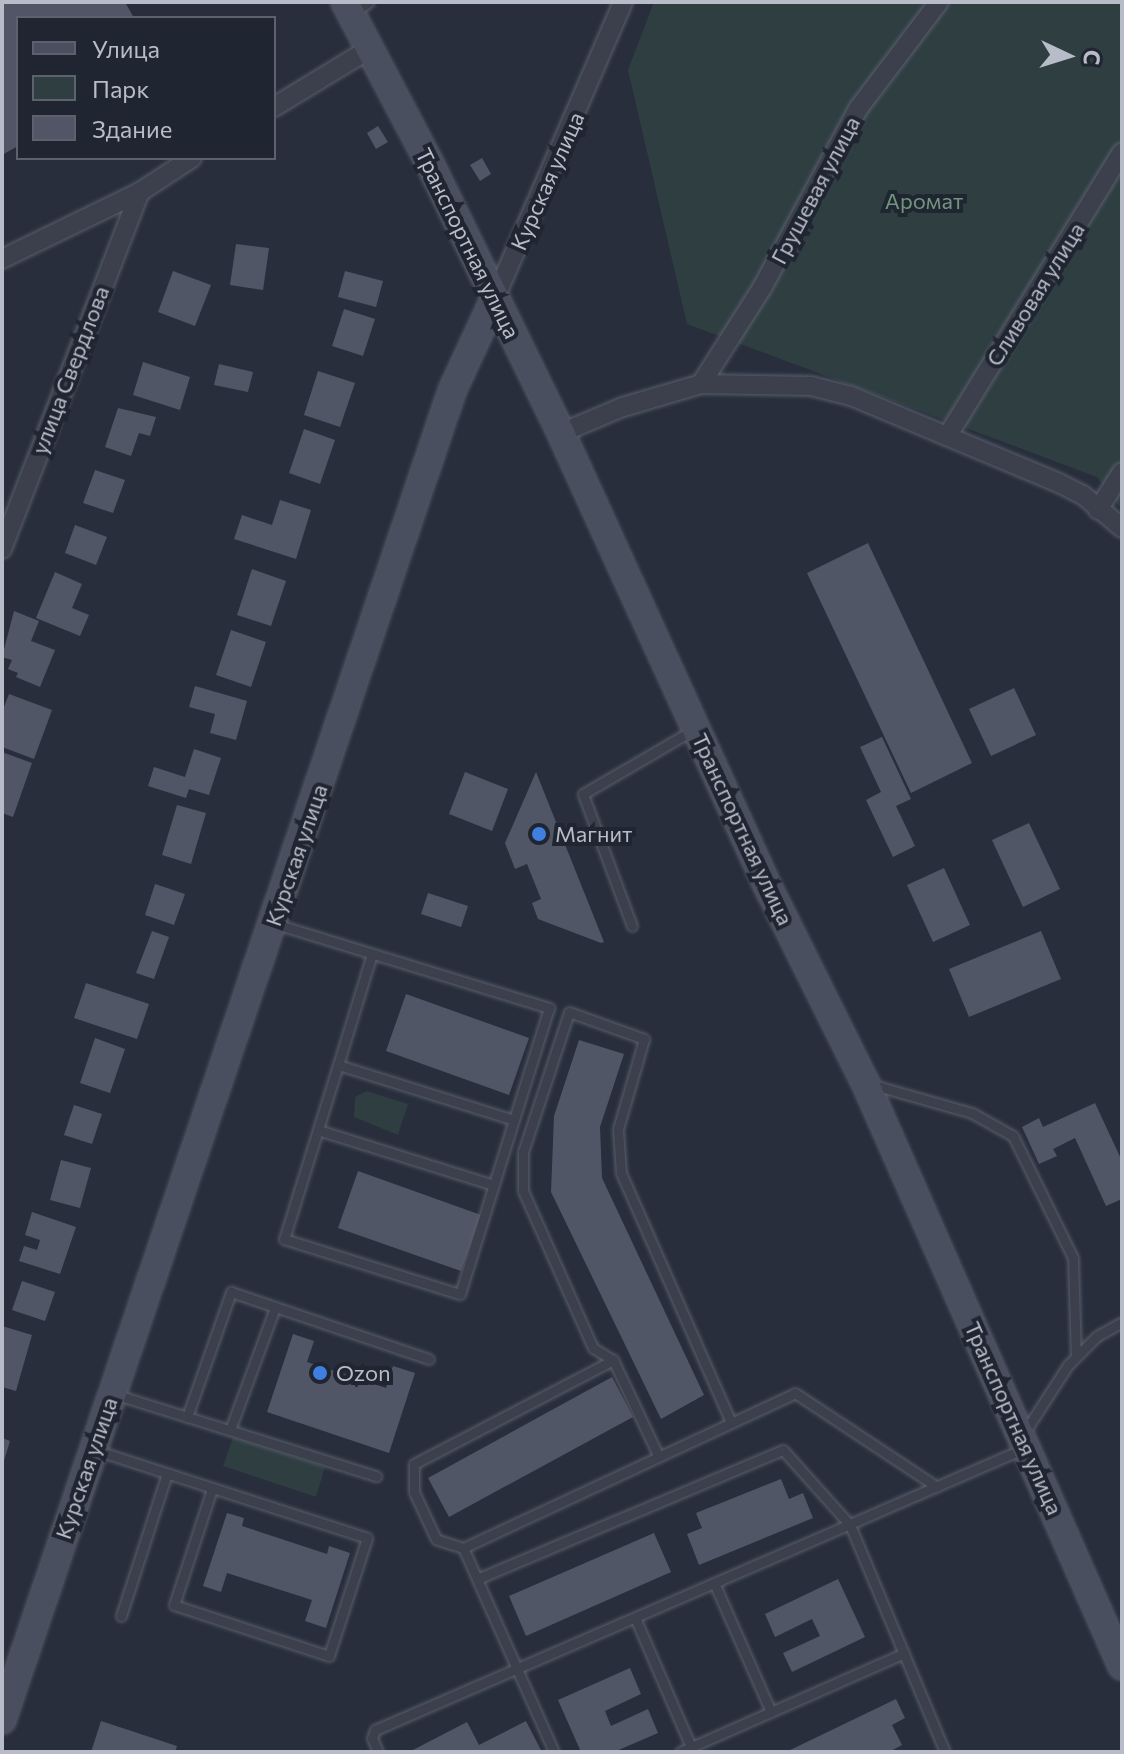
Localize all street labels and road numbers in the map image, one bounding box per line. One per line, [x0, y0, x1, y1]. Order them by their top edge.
street label: Курская улица [505, 108, 589, 254]
street label: Грушевая улица [765, 112, 865, 268]
street label: Транспортная улица [410, 143, 526, 343]
street label: Сливовая улица [980, 217, 1090, 371]
street label: улица Свердлова [26, 282, 114, 458]
street label: Транспортная улица [687, 729, 799, 929]
street label: Курская улица [259, 781, 333, 929]
street label: Транспортная улица [960, 1317, 1068, 1519]
street label: Курская улица [49, 1394, 123, 1542]

